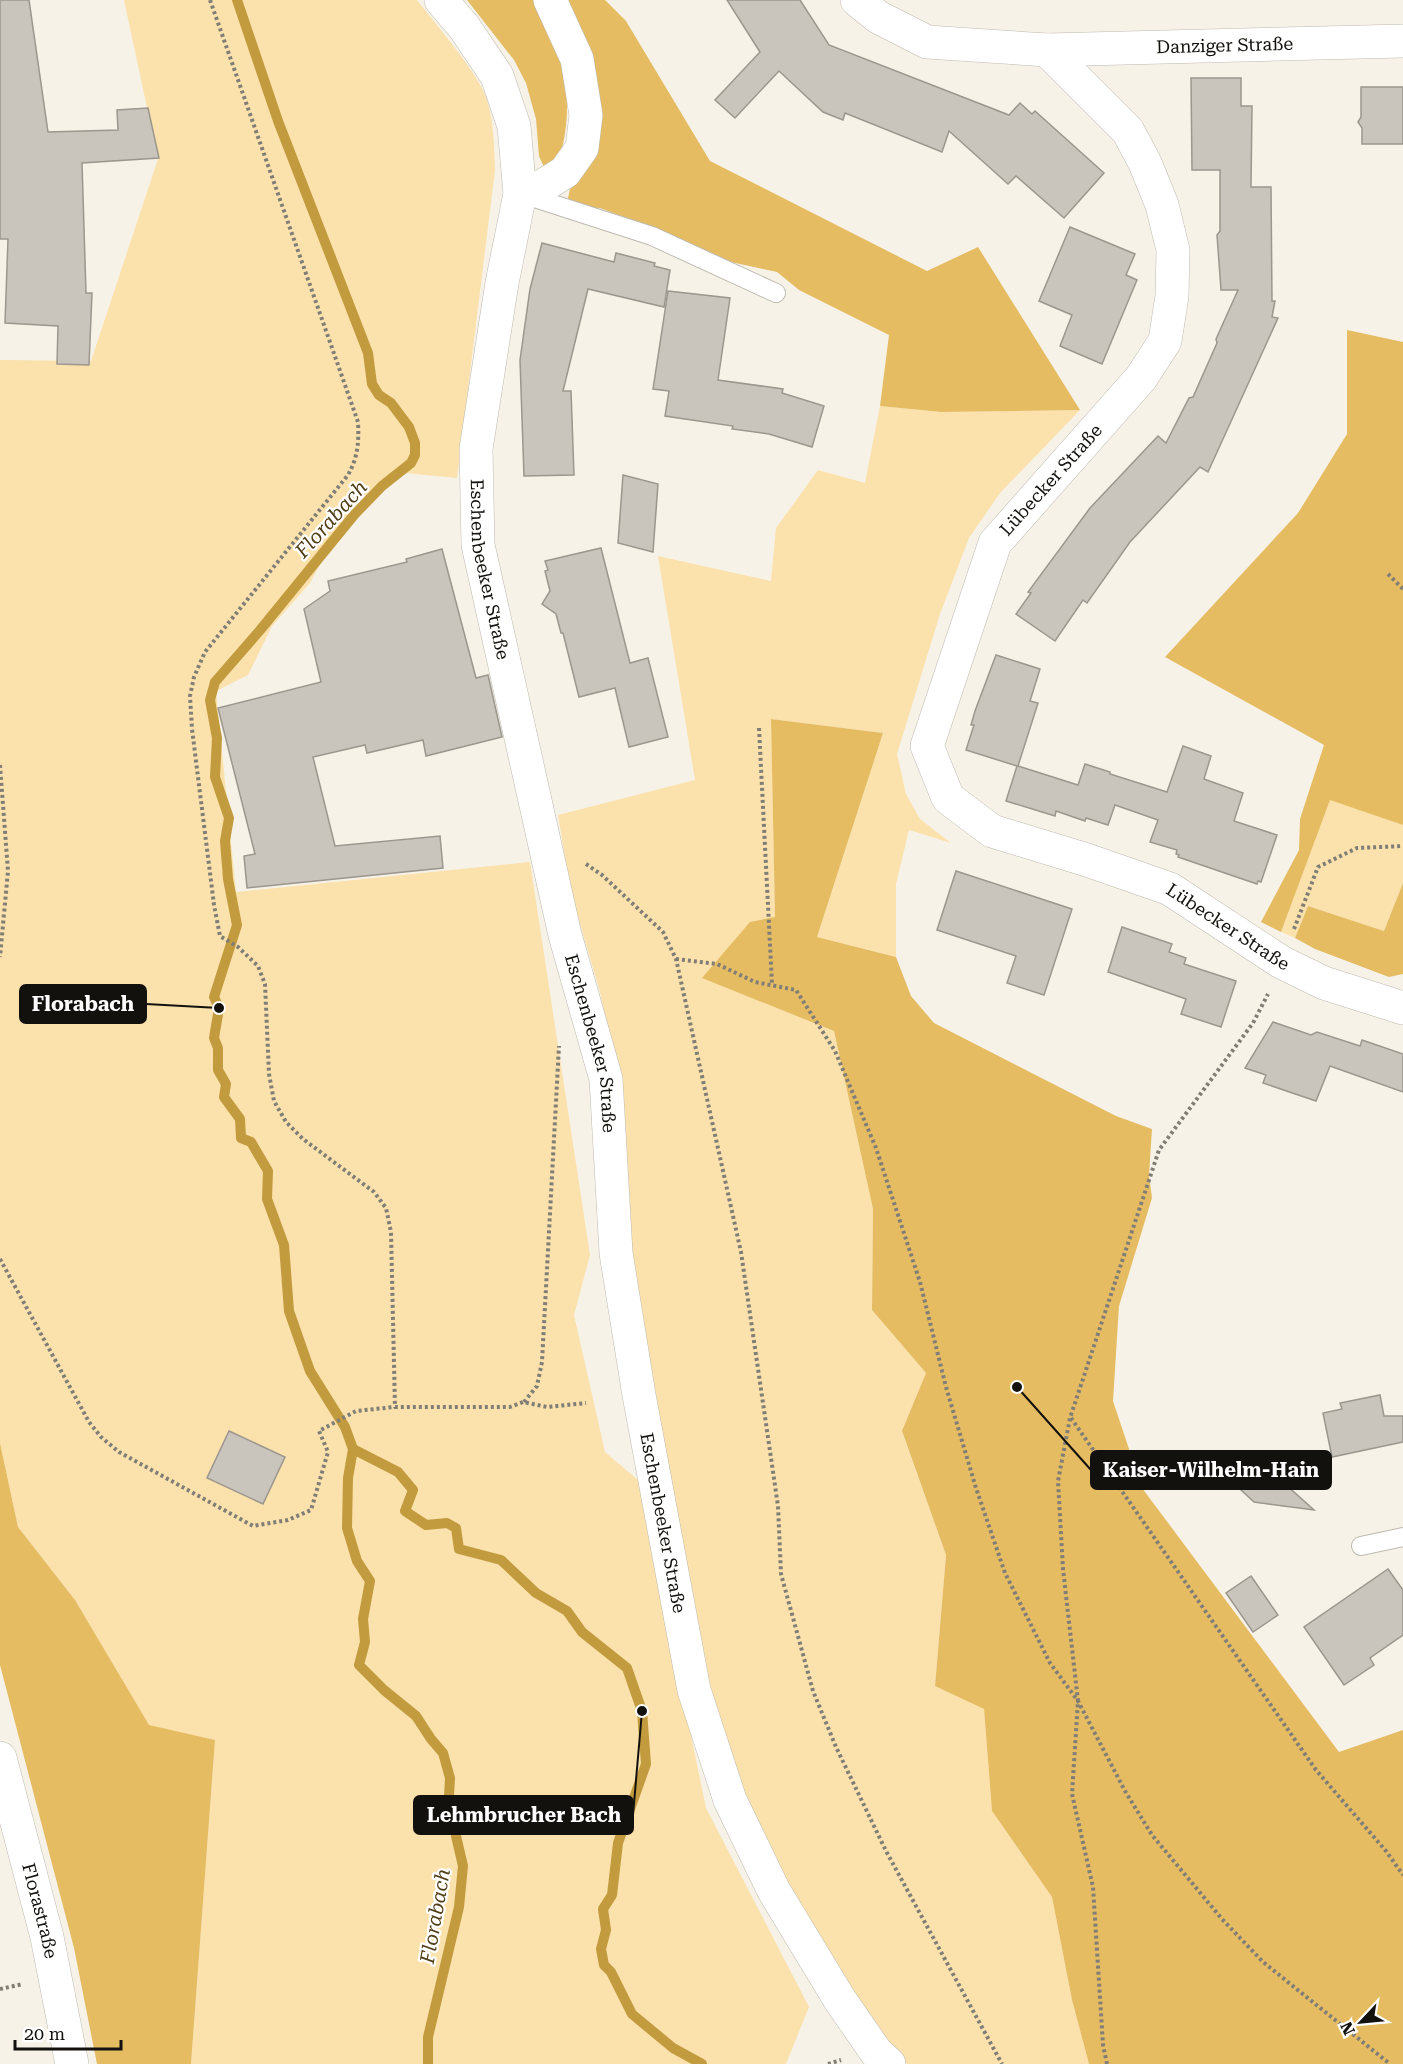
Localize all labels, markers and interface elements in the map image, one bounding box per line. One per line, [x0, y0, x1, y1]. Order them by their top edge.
street label: Danziger Straße [1156, 33, 1294, 57]
street label: Lübecker Straße [995, 420, 1106, 540]
water label: Florabach [289, 475, 372, 563]
street label: Eschenbeeker Straße [467, 479, 514, 662]
street label: Lübecker Straße [1163, 879, 1293, 974]
street label: Eschenbeeker Straße [561, 952, 620, 1133]
callout: Florabach [20, 985, 146, 1023]
text: Florabach [32, 992, 135, 1016]
street label: Eschenbeeker Straße [636, 1431, 690, 1615]
callout: Kaiser-Wilhelm-Hain [1091, 1451, 1331, 1489]
text: Kaiser-Wilhelm-Hain [1103, 1458, 1320, 1482]
callout: Lehmbrucher Bach [414, 1796, 633, 1834]
text: Lehmbrucher Bach [427, 1803, 622, 1827]
street label: Florastraße [18, 1861, 62, 1960]
water label: Florabach [415, 1867, 455, 1966]
north arrow [1331, 1992, 1391, 2052]
scale bar [15, 2013, 122, 2051]
text: N [1337, 2019, 1359, 2038]
text: 20 m [24, 2023, 65, 2044]

